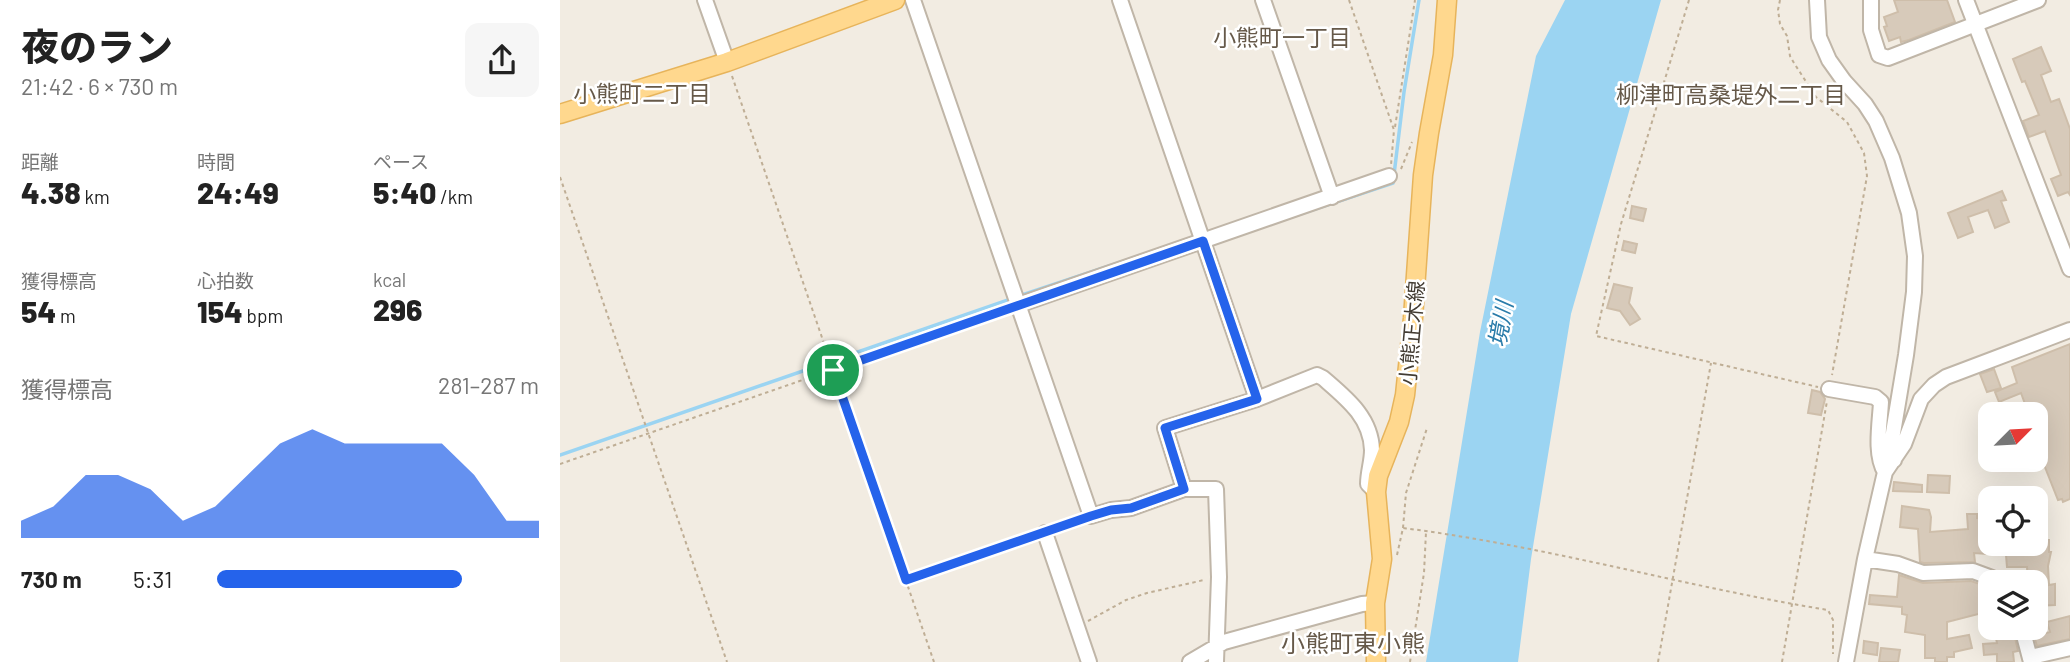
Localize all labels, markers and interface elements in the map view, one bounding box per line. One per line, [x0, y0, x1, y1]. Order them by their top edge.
text: 夜のラン [21, 23, 173, 69]
button: share [465, 23, 539, 97]
district label: 小熊町一丁目 [1213, 23, 1351, 51]
text: 21:42 · 6 × 730 m [21, 72, 178, 100]
district label: 小熊町二丁目 [573, 79, 711, 107]
district label: 柳津町高桑堤外二丁目 [1616, 80, 1846, 108]
text: 距離 [21, 150, 59, 173]
text: 時間 [197, 150, 235, 173]
text: ペース [373, 150, 429, 173]
text: 4.38 [21, 174, 81, 210]
text: 24:49 [197, 174, 279, 210]
text: 5:40 [373, 174, 436, 210]
text: km [81, 185, 110, 208]
text: /km [436, 185, 473, 208]
text: kcal [373, 268, 406, 291]
text: 獲得標高 [21, 269, 97, 292]
text: 心拍数 [197, 269, 254, 292]
street label: 小熊正木線 [1394, 280, 1428, 386]
text: 296 [373, 291, 422, 327]
text: 54 [21, 293, 56, 329]
text: 154 [197, 293, 243, 329]
water label: 境川 [1482, 296, 1518, 349]
text: m [56, 304, 76, 327]
text: bpm [243, 304, 283, 327]
pin [803, 340, 863, 400]
icon: arrive [814, 351, 852, 389]
text: 281–287 m [438, 371, 539, 399]
text: 獲得標高 [21, 375, 113, 403]
north arrow [1978, 402, 2048, 472]
map controls [1978, 402, 2048, 640]
button: locate [1978, 486, 2048, 556]
text: 730 m [21, 565, 82, 593]
text: 5:31 [133, 565, 172, 593]
button: layers [1978, 570, 2048, 640]
district label: 小熊町東小熊 [1281, 628, 1425, 657]

